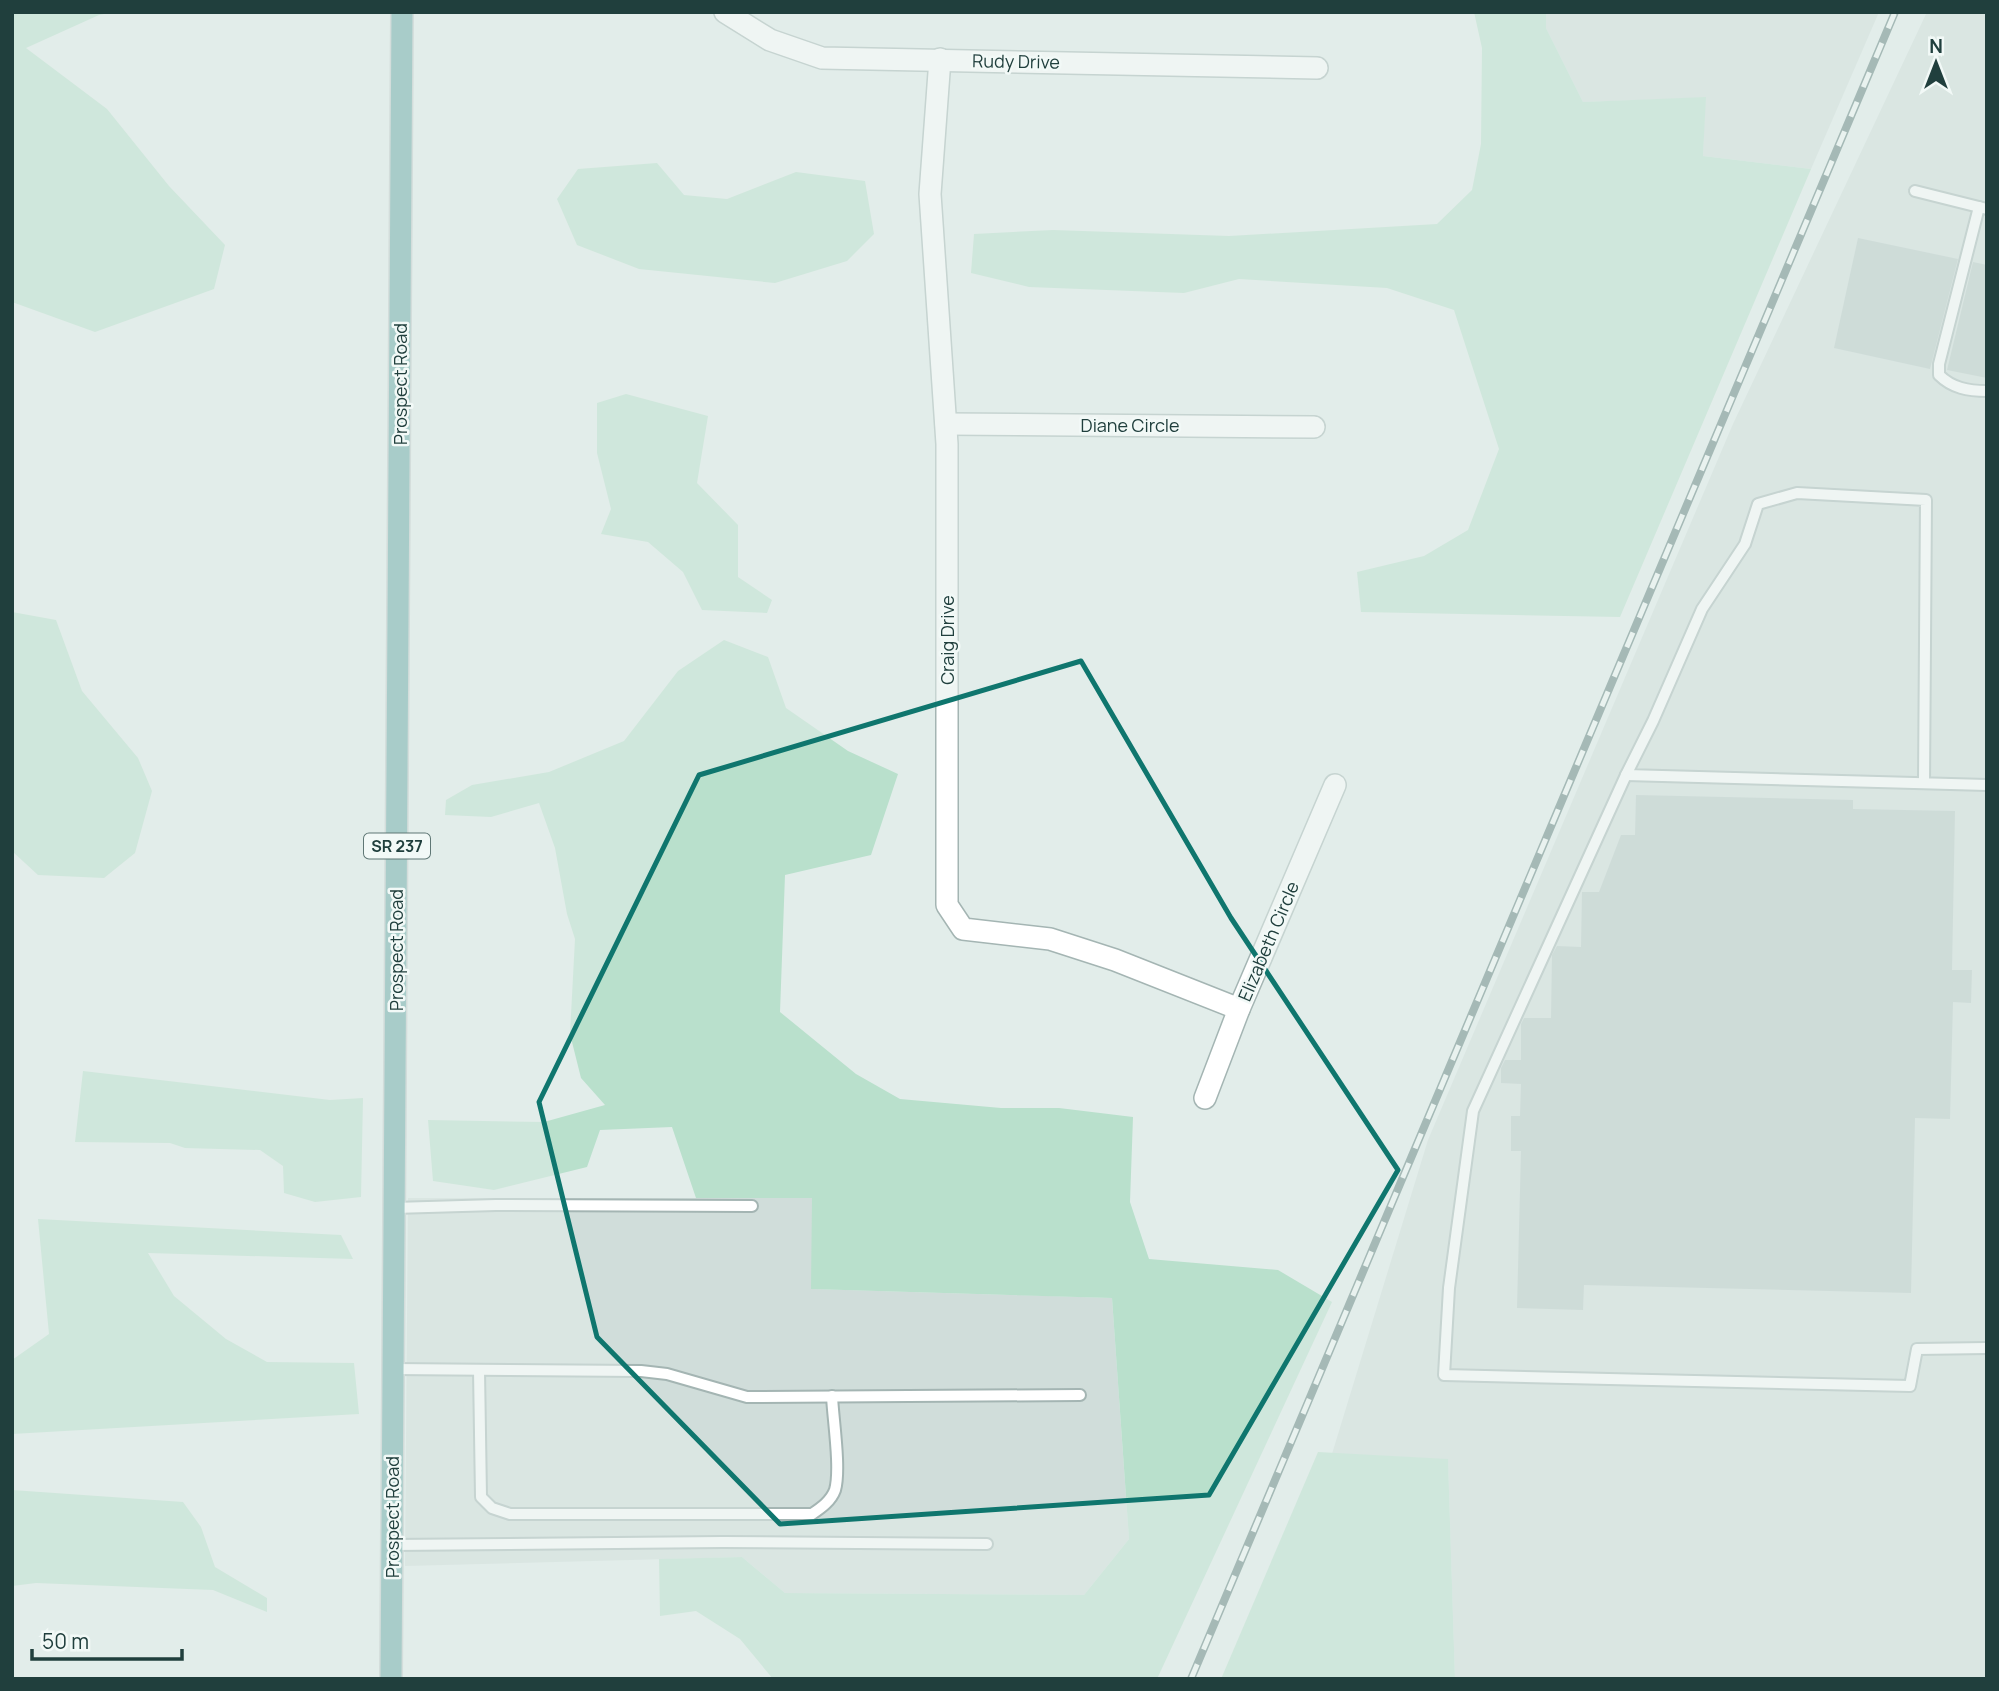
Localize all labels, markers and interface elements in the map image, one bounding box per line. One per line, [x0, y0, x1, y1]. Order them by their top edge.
north arrow [1901, 28, 1971, 98]
text: N [1929, 33, 1943, 59]
street label: Rudy Drive [972, 48, 1060, 74]
street label: Prospect Road [388, 323, 412, 445]
street label: Diane Circle [1081, 413, 1179, 437]
street label: Craig Drive [935, 595, 959, 685]
road number: SR 237 [364, 834, 430, 859]
street label: Elizabeth Circle [1232, 877, 1304, 1005]
street label: Prospect Road [384, 889, 408, 1011]
street label: Prospect Road [380, 1456, 404, 1578]
scale bar [32, 1618, 182, 1662]
text: 50 m [42, 1627, 89, 1655]

